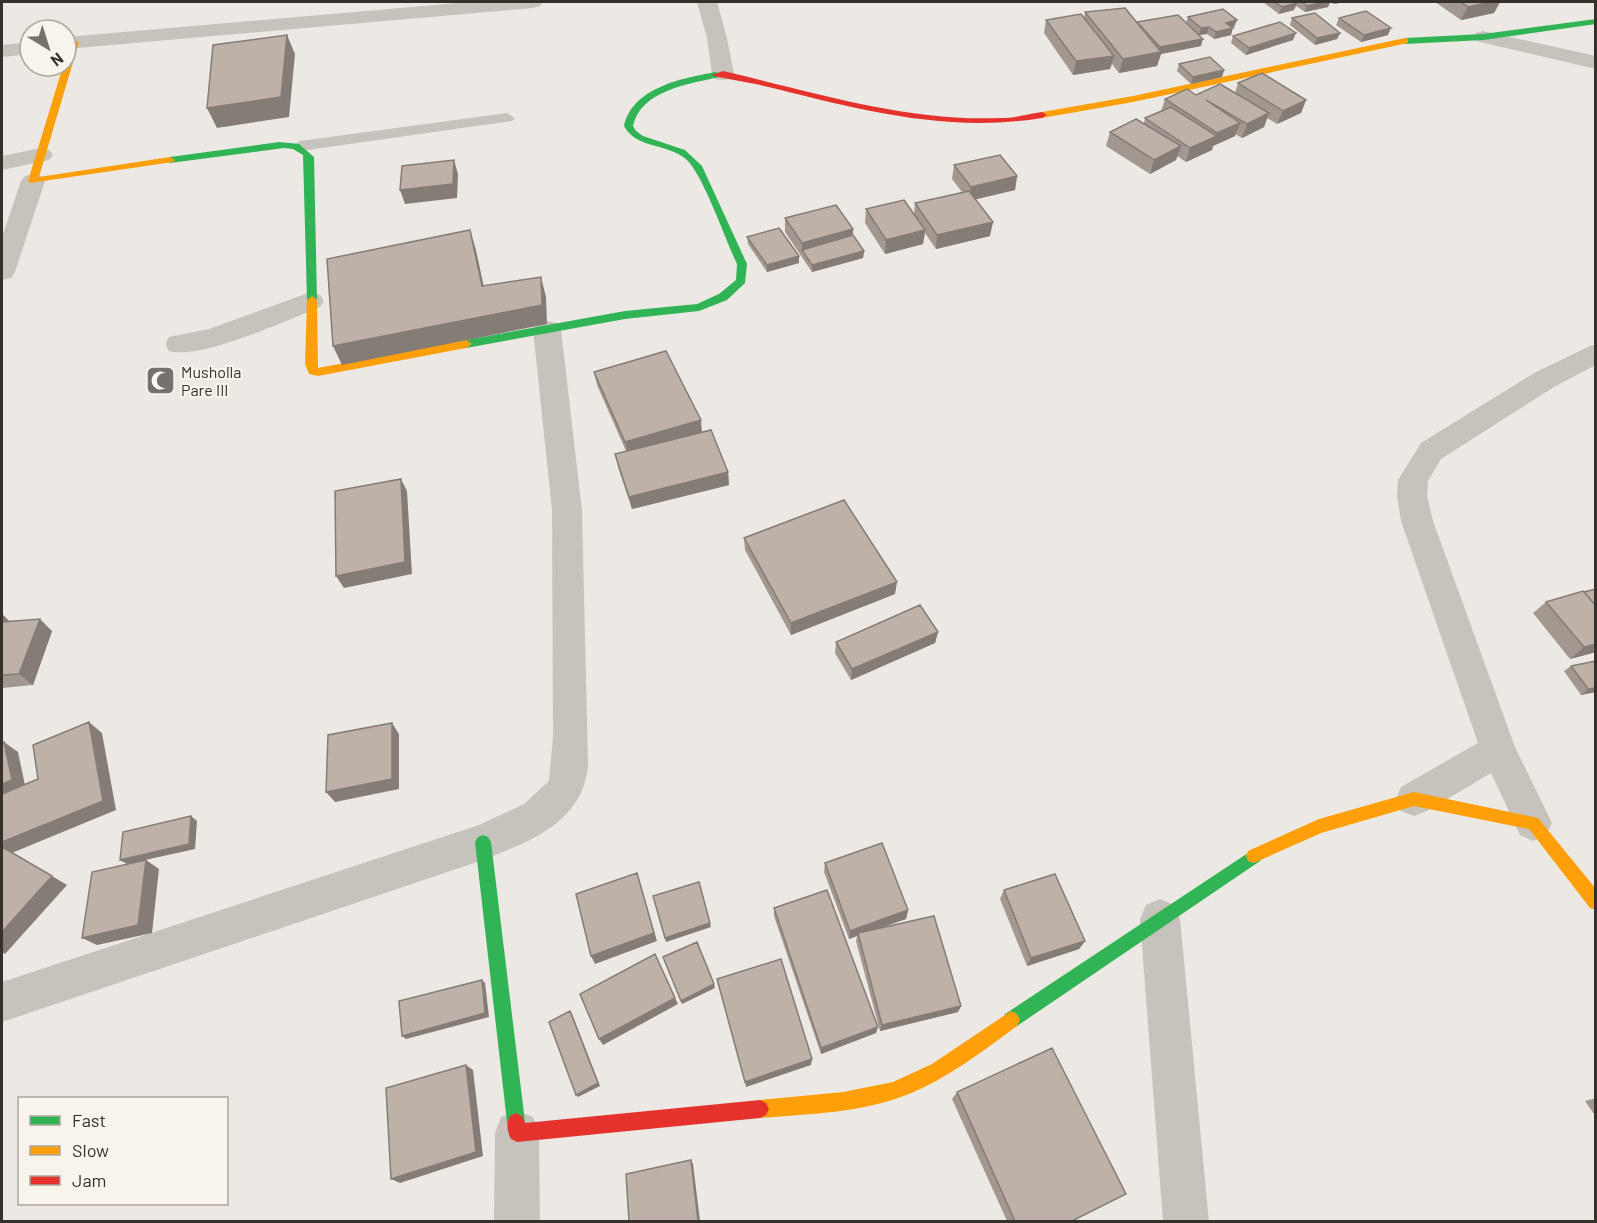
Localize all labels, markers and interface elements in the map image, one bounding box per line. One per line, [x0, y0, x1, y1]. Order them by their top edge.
north arrow [18, 18, 78, 78]
text: N [48, 49, 68, 71]
place label: Musholla Pare III [181, 362, 241, 399]
mosque icon: Musholla Pare III [144, 364, 176, 396]
legend [18, 1097, 228, 1205]
text: Fast [72, 1109, 106, 1131]
text: Slow [72, 1139, 109, 1161]
text: Jam [72, 1169, 106, 1191]

